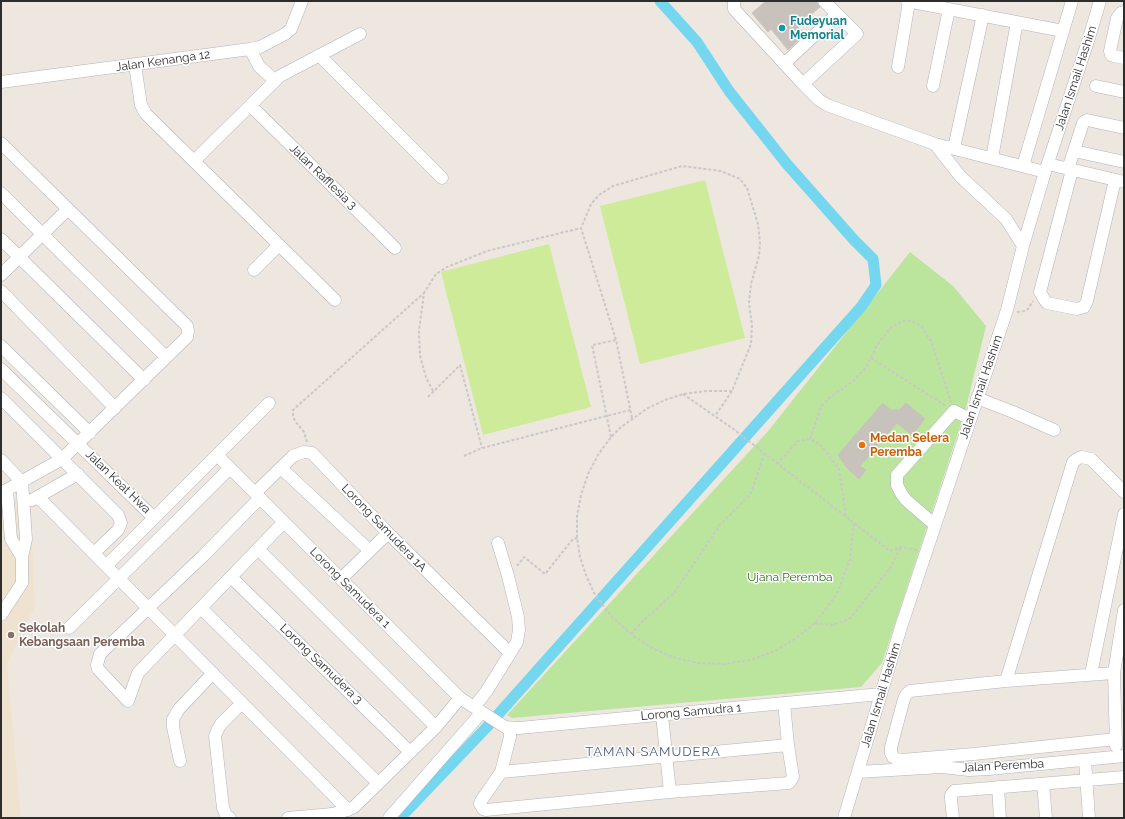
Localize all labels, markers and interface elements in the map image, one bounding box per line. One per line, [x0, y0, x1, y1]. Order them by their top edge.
place label: Fudeyuan Memorial [790, 14, 847, 42]
marker: Fudeyuan Memorial [777, 23, 787, 33]
street label: Jalan Ismail Hashim [1052, 24, 1100, 132]
street label: Jalan Kenanga 12 [115, 47, 211, 75]
street label: Jalan Rafflesia 3 [287, 141, 359, 213]
street label: Jalan Ismail Hashim [956, 333, 1006, 441]
place label: Medan Selera Peremba [870, 431, 949, 459]
marker: Medan Selera Peremba [857, 440, 867, 450]
street label: Jalan Keat Hwa [82, 447, 154, 517]
street label: Lorong Samudera 1A [338, 481, 430, 575]
street label: Lorong Samudera 1 [307, 545, 393, 631]
park label: Ujana Peremba [747, 570, 833, 584]
place label: Sekolah Kebangsaan Peremba [19, 621, 145, 649]
street label: Lorong Samudera 3 [277, 621, 365, 707]
marker: Sekolah Kebangsaan Peremba [6, 630, 16, 640]
street label: Jalan Ismail Hashim [858, 641, 904, 749]
street label: Lorong Samudra 1 [640, 700, 742, 724]
district label: TAMAN SAMUDERA [585, 744, 721, 760]
street label: Jalan Peremba [961, 757, 1045, 775]

